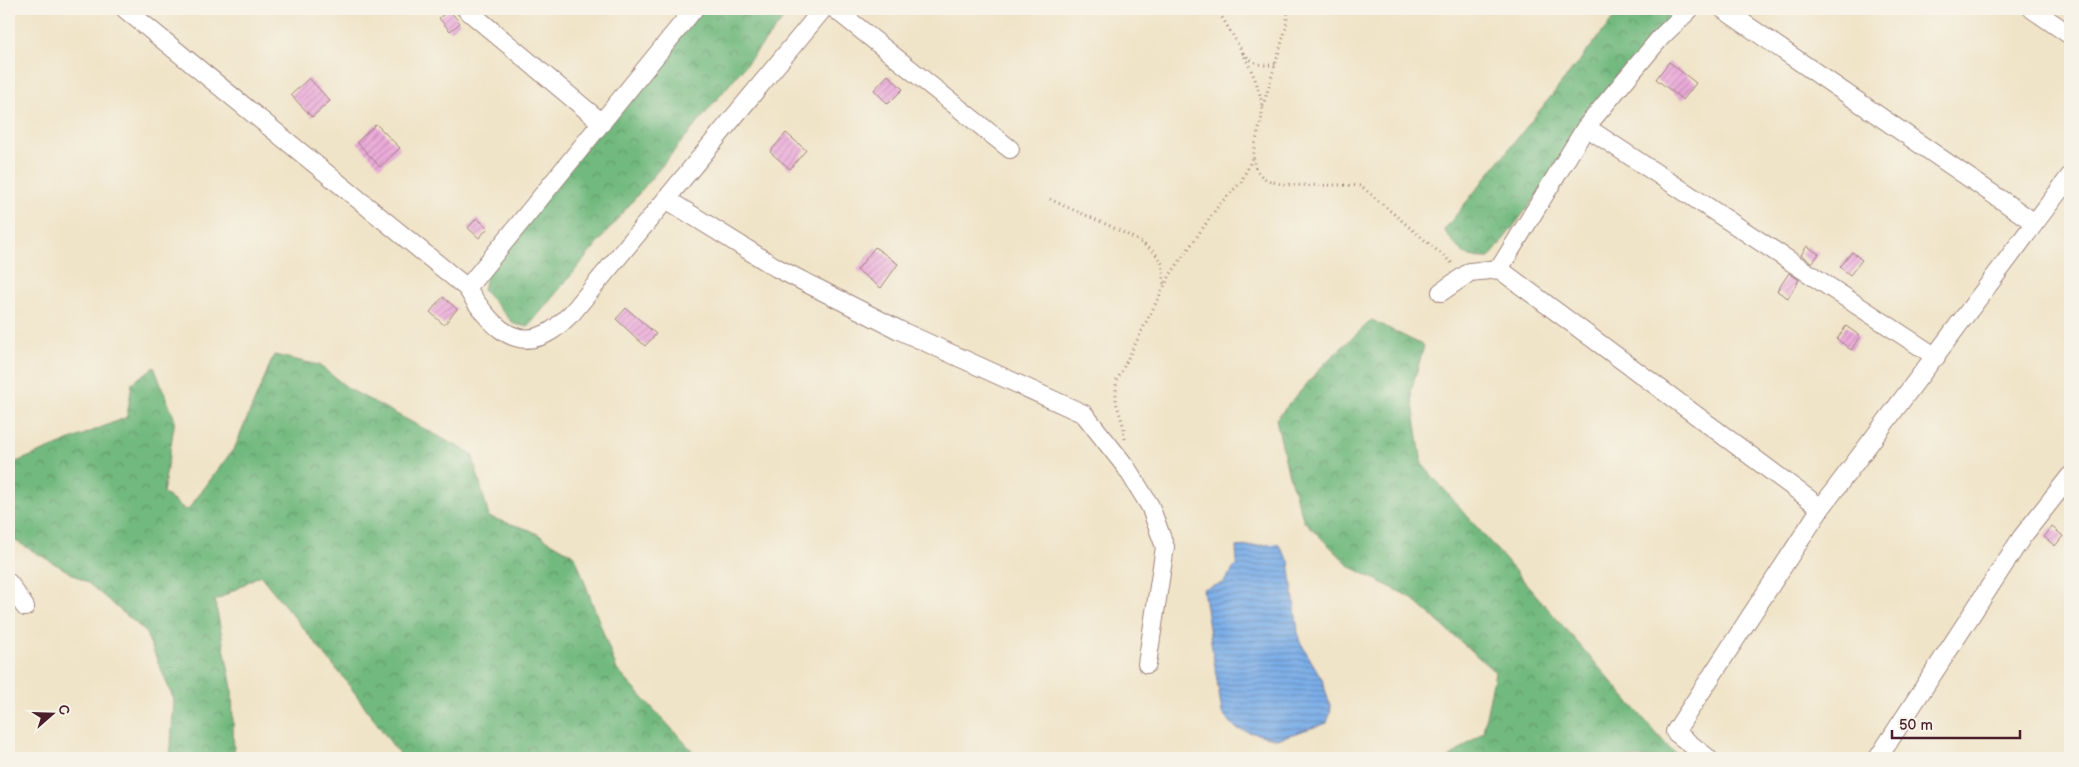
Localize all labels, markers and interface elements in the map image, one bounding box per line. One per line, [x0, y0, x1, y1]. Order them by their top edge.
north arrow [28, 690, 78, 740]
text: С [54, 702, 73, 717]
scale bar [1892, 707, 2019, 739]
text: 50 m [1899, 716, 1933, 735]

